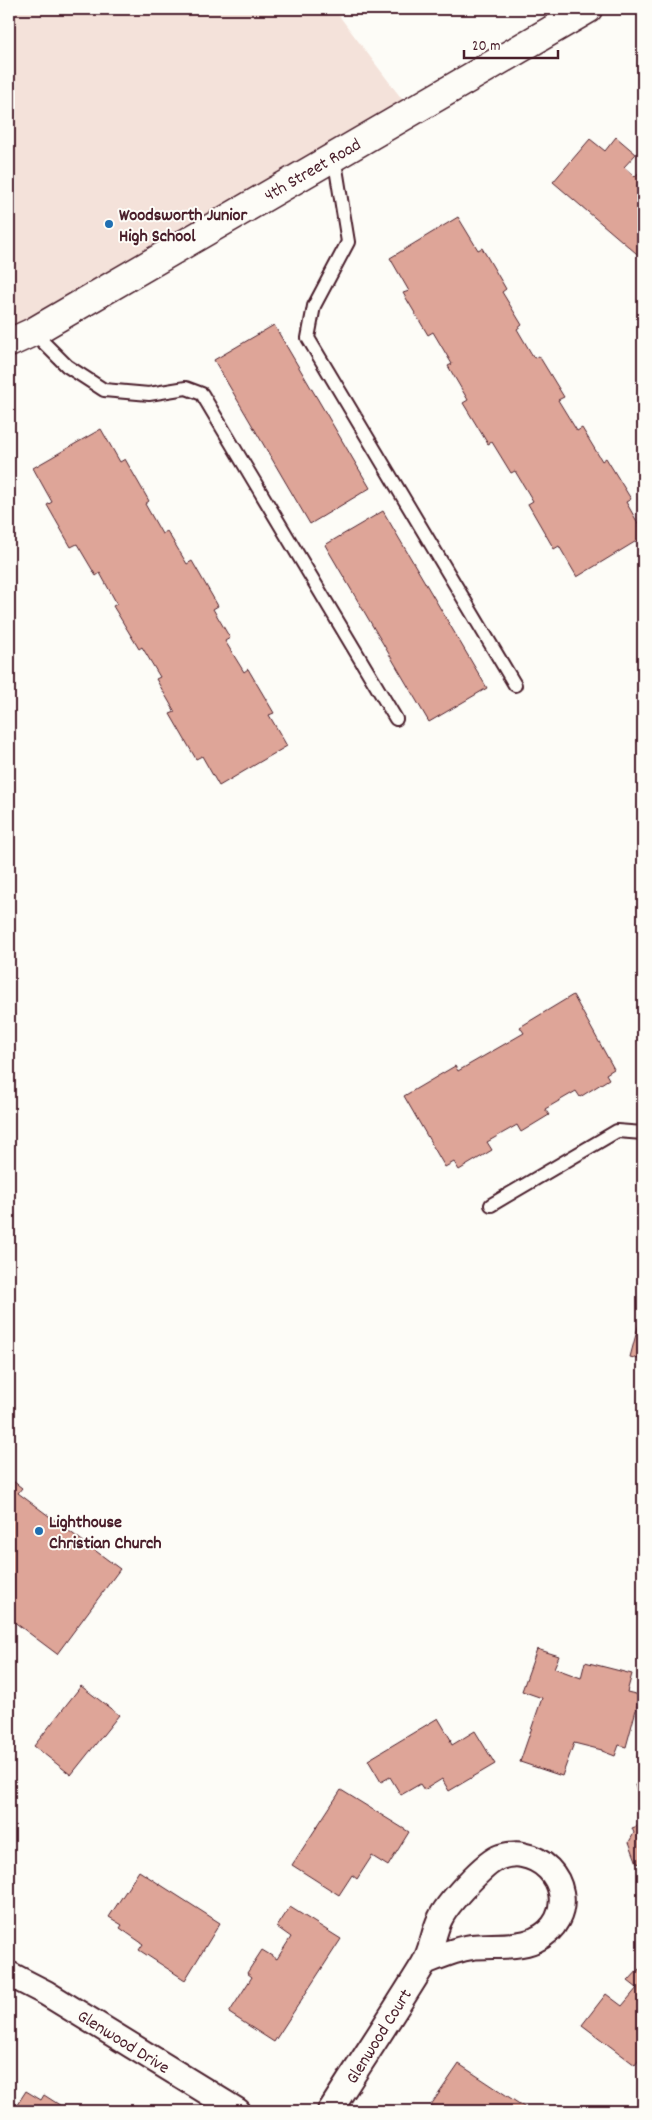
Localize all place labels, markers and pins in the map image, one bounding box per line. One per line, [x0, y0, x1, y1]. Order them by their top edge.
place label: Woodsworth Junior High School [119, 204, 248, 250]
marker: Woodsworth Junior High School [103, 218, 115, 230]
place label: Lighthouse Christian Church [49, 1511, 162, 1557]
marker: Lighthouse Christian Church [33, 1525, 45, 1537]

